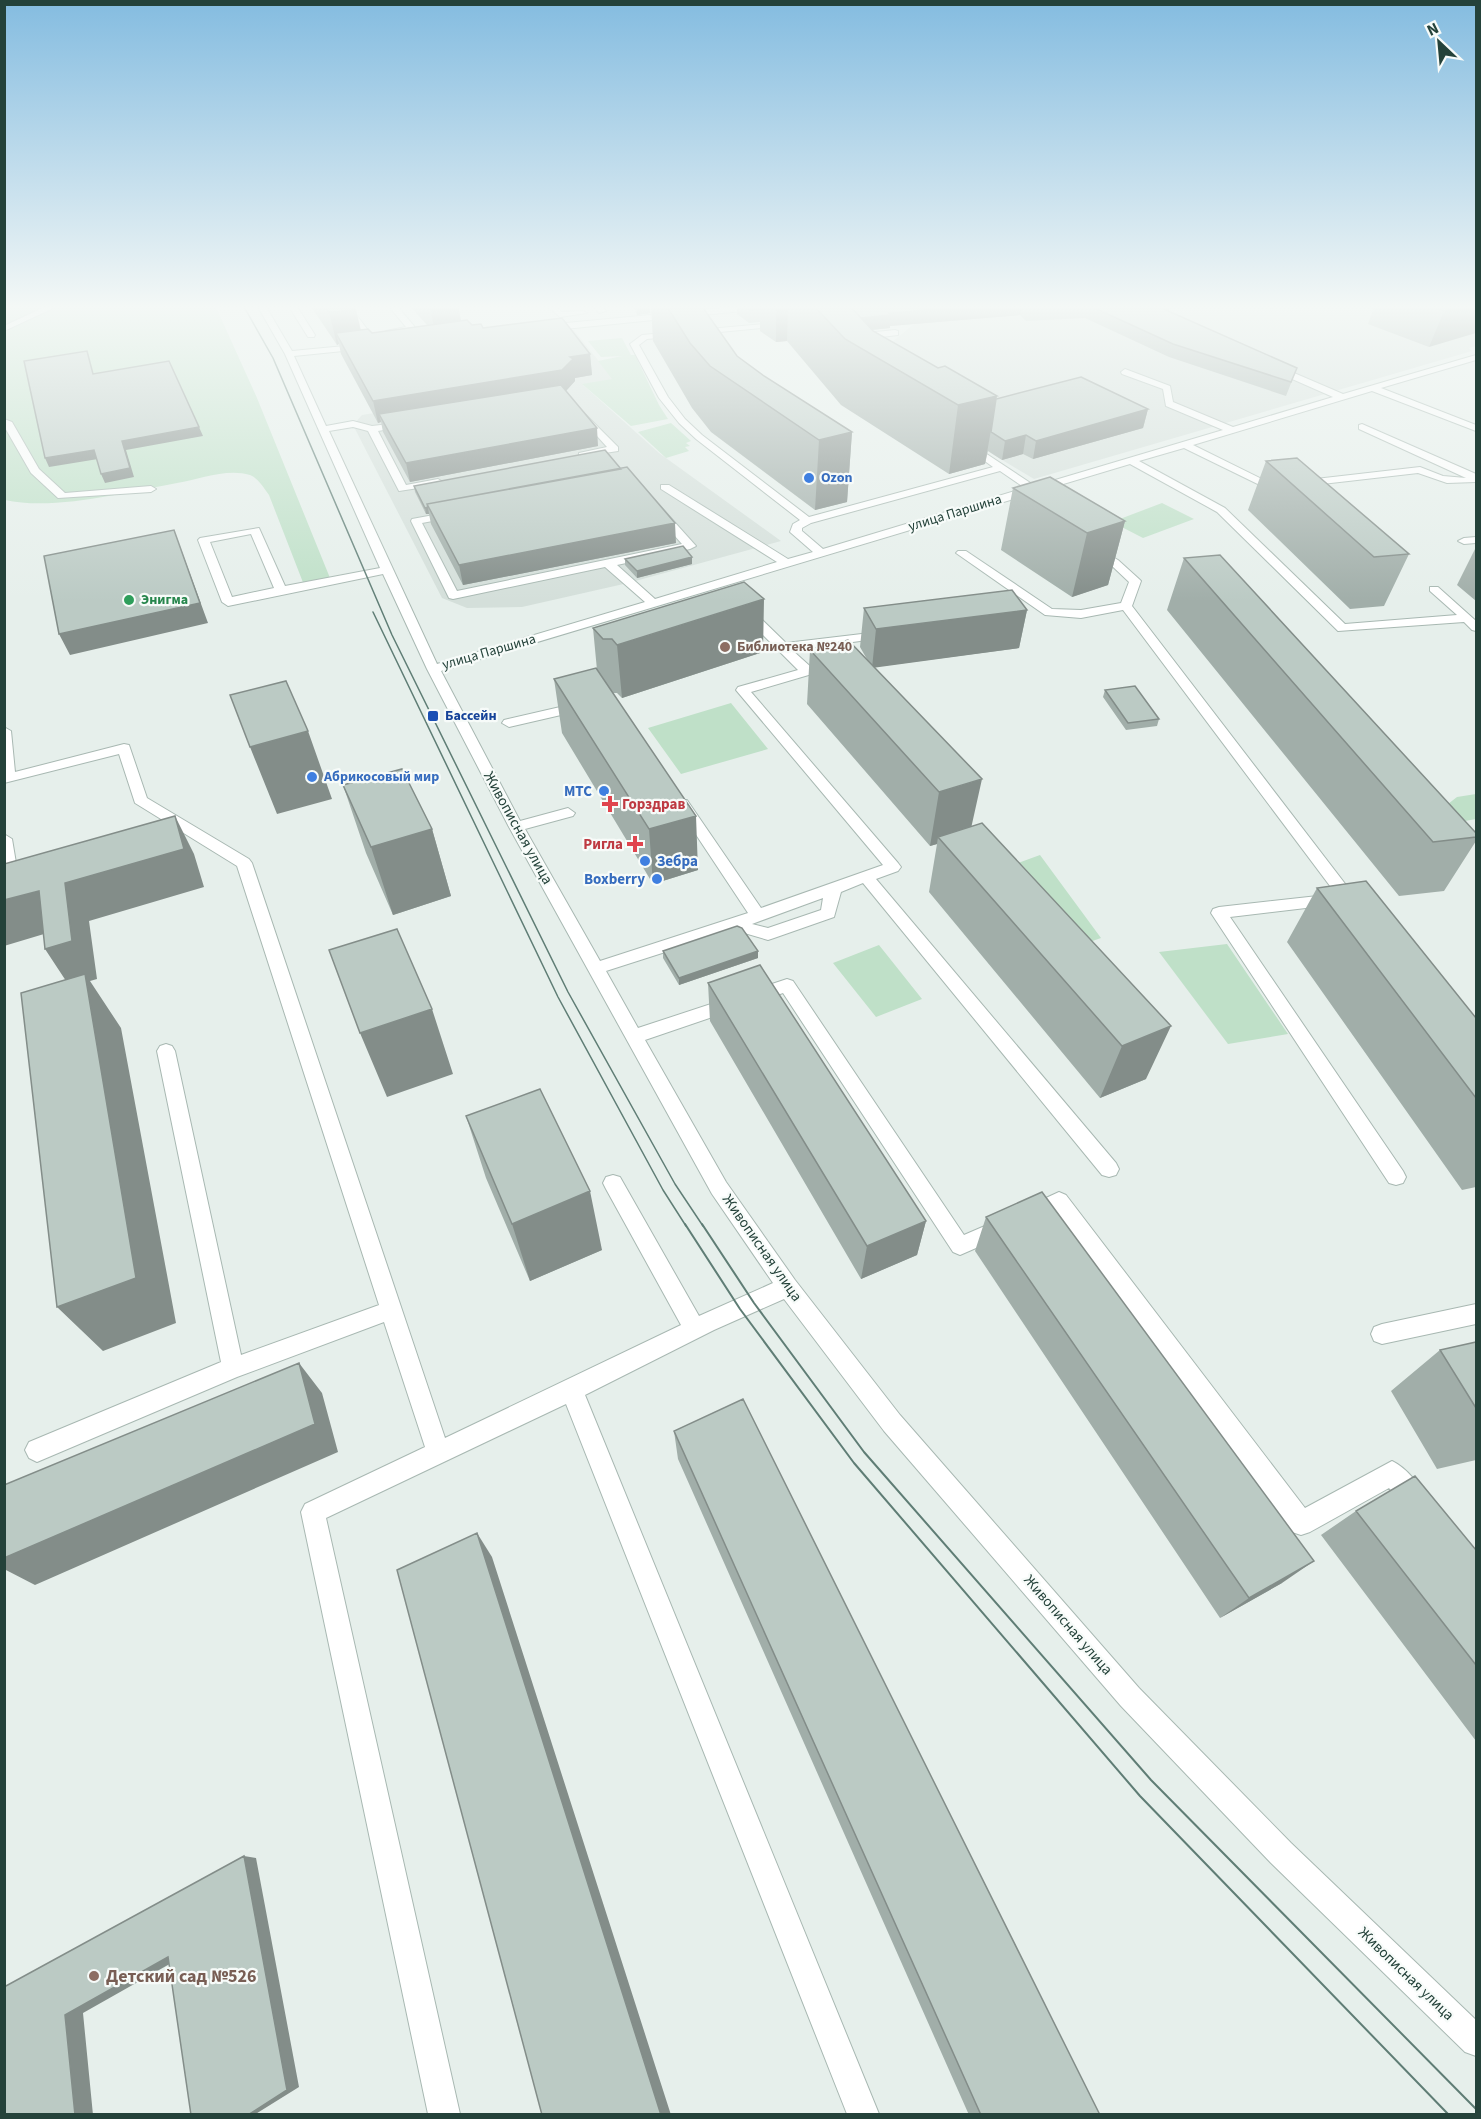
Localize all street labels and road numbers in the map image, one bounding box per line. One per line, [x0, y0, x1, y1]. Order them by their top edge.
street label: улица Паршина [906, 489, 1004, 537]
street label: улица Паршина [440, 629, 538, 675]
street label: Живописная улица [478, 768, 558, 888]
street label: Живописная улица [717, 1190, 807, 1306]
street label: Живописная улица [1019, 1570, 1117, 1680]
street label: Живописная улица [1353, 1923, 1459, 2025]

